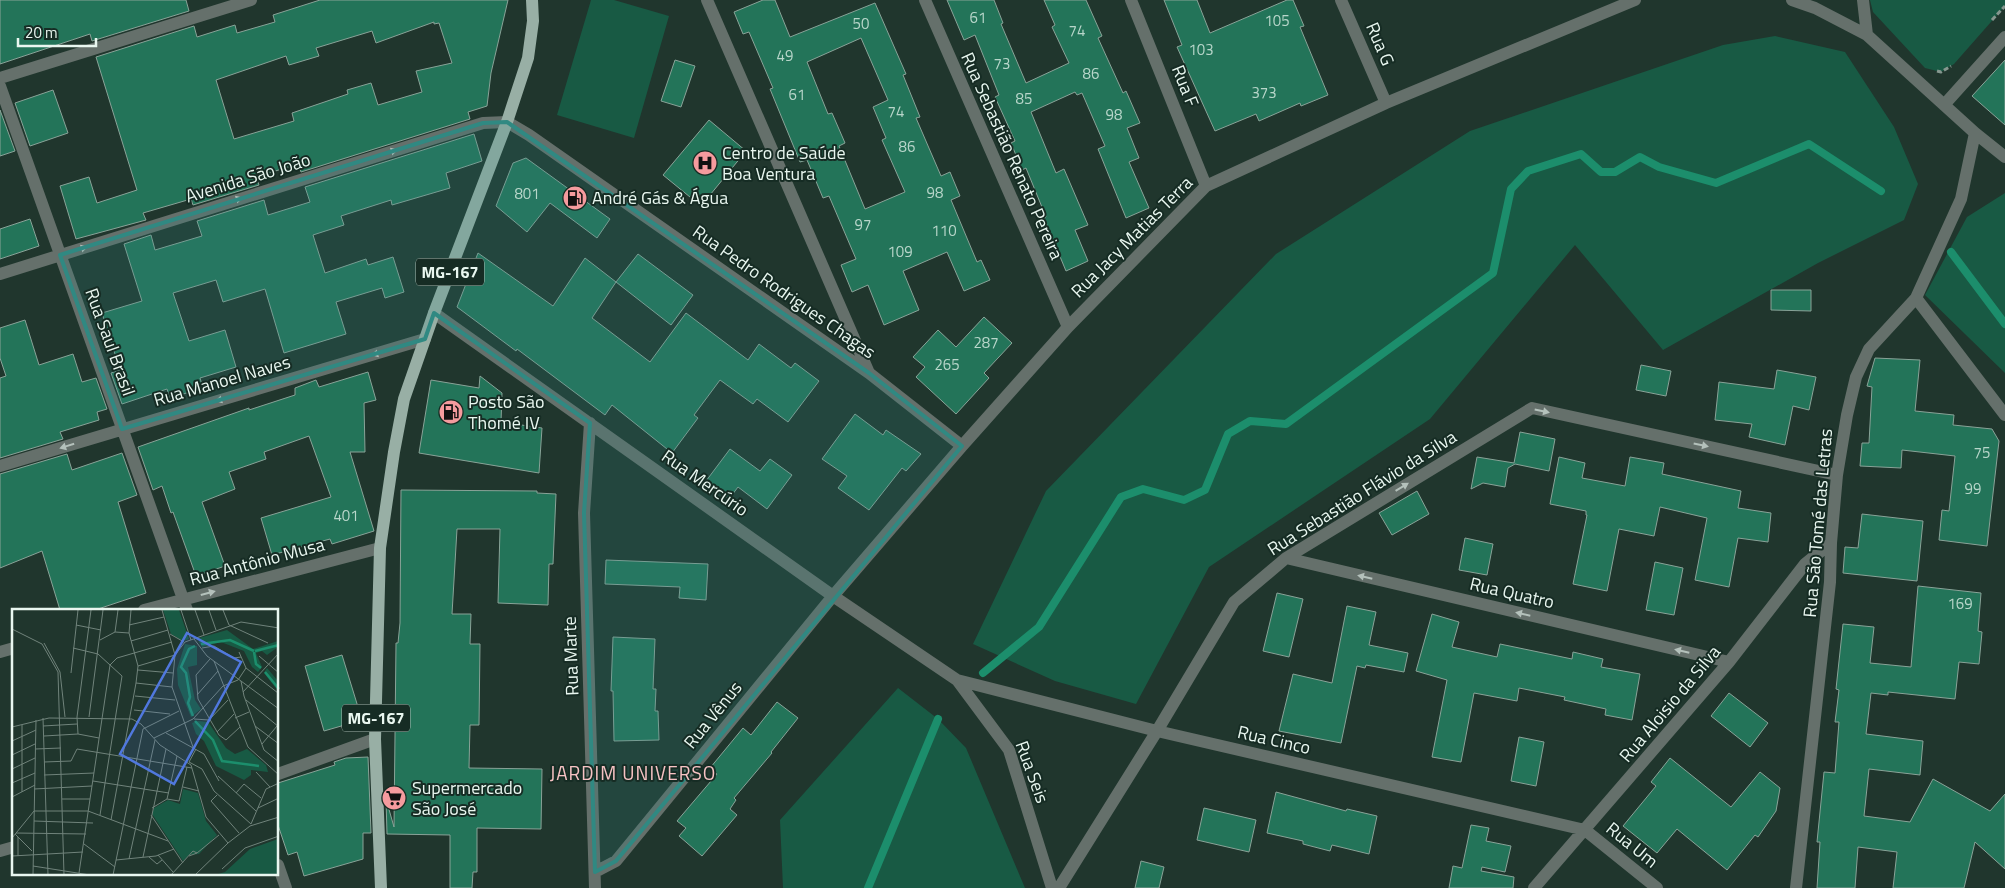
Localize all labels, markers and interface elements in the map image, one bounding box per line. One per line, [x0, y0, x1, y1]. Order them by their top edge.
house number: 61 [970, 6, 986, 29]
house number: 105 [1264, 9, 1290, 32]
house number: 50 [853, 12, 869, 35]
scale bar [18, 15, 95, 47]
street label: Rua G [1359, 18, 1402, 70]
house number: 74 [1069, 19, 1085, 42]
text: 20 m [25, 21, 58, 44]
house number: 103 [1188, 38, 1214, 61]
house number: 49 [777, 44, 793, 67]
street label: Rua Sebastião Renato Pereira [954, 48, 1070, 264]
house number: 73 [994, 52, 1010, 75]
street label: Rua F [1165, 61, 1206, 111]
house number: 86 [1083, 62, 1099, 85]
house number: 373 [1251, 81, 1277, 104]
house number: 61 [789, 83, 805, 106]
house number: 85 [1016, 87, 1032, 110]
house number: 74 [888, 100, 904, 123]
house number: 98 [1106, 103, 1122, 126]
house number: 86 [899, 135, 915, 158]
place label: Centro de Saúde Boa Ventura [722, 139, 846, 187]
street label: Avenida São João [182, 146, 314, 209]
one-way arrow [383, 147, 398, 155]
hospital icon: Centro de Saúde Boa Ventura [692, 150, 718, 176]
street label: Rua Jacy Matias Terra [1065, 170, 1199, 304]
house number: 98 [927, 181, 943, 204]
house number: 801 [514, 182, 540, 205]
place label: André Gás & Água [592, 184, 728, 211]
fuel station icon: André Gás & Água [562, 185, 588, 211]
one-way arrow [228, 196, 243, 204]
house number: 97 [855, 213, 871, 236]
street label: Rua Pedro Rodrigues Chagas [687, 218, 881, 365]
house number: 110 [931, 219, 957, 242]
house number: 109 [887, 240, 913, 263]
one-way arrow [72, 244, 87, 252]
road number: MG-167 [416, 258, 484, 286]
street label: Rua Saul Brasil [78, 284, 142, 399]
house number: 287 [973, 331, 999, 354]
street label: Rua Manoel Naves [150, 348, 293, 413]
one-way arrow [371, 350, 386, 358]
house number: 265 [934, 353, 960, 376]
place label: Posto São Thomé IV [468, 388, 545, 436]
one-way arrow [215, 396, 230, 404]
fuel station icon: Posto São Thomé IV [438, 399, 464, 425]
one-way arrow [1535, 407, 1551, 415]
street label: Rua Sebastião Flávio da Silva [1262, 423, 1462, 562]
street label: Rua São Tomé das Letras [1796, 427, 1839, 619]
one-way arrow [1694, 441, 1709, 449]
house number: 75 [1974, 441, 1990, 464]
one-way arrow [60, 442, 75, 450]
street label: Rua Mercúrio [656, 443, 754, 523]
house number: 99 [1965, 477, 1981, 500]
one-way arrow [1396, 483, 1409, 492]
house number: 401 [333, 504, 359, 527]
street label: Rua Antônio Musa [186, 531, 327, 593]
street label: Rua Quatro [1467, 570, 1557, 615]
one-way arrow [1358, 573, 1373, 581]
one-way arrow [201, 589, 216, 597]
house number: 169 [1947, 592, 1973, 615]
inset map [12, 609, 279, 876]
one-way arrow [1516, 610, 1531, 618]
street label: Rua Marte [556, 616, 585, 696]
street label: Rua Aloisio da Silva [1612, 639, 1727, 768]
one-way arrow [1674, 647, 1689, 655]
street label: Rua Vênus [677, 675, 748, 754]
road number: MG-167 [342, 704, 410, 731]
street label: Rua Cinco [1235, 718, 1313, 761]
street label: Rua Seis [1009, 737, 1056, 807]
district label: JARDIM UNIVERSO [550, 758, 716, 787]
place label: Supermercado São José [412, 774, 522, 822]
supermarket icon: Supermercado São José [381, 785, 407, 811]
street label: Rua Um [1600, 815, 1664, 874]

